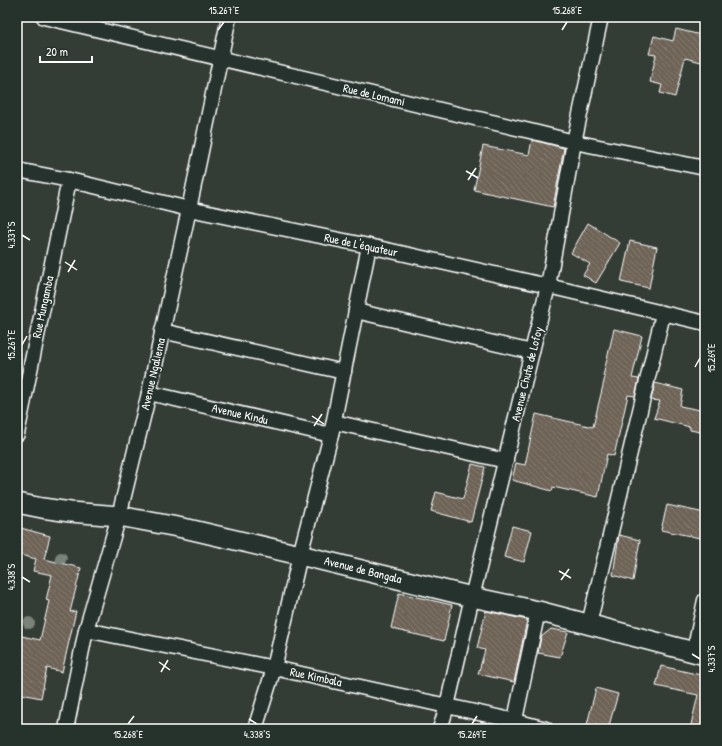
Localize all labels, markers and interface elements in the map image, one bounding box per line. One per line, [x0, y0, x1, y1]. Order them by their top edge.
text: 15.267°E [209, 4, 240, 17]
text: 15.268°E [552, 4, 582, 17]
scale bar [40, 38, 92, 64]
text: 20 m [46, 43, 68, 60]
street label: Rue de Lomami [342, 79, 407, 110]
text: 4.337°S [5, 221, 18, 248]
street label: Rue de L'équateur [323, 228, 400, 261]
street label: Rue Mungamba [28, 274, 57, 339]
street label: Avenue Chute de Lofoy [507, 325, 546, 423]
text: 15.267°E [5, 329, 18, 360]
street label: Avenue Ngaliema [136, 336, 169, 411]
text: 15.269°E [705, 343, 718, 373]
street label: Avenue Kindu [210, 399, 270, 428]
street label: Avenue de Bangala [322, 552, 404, 587]
text: 4.338°S [5, 564, 18, 590]
text: 4.337°S [705, 645, 718, 672]
street label: Rue Kimbala [289, 663, 344, 690]
text: 15.268°E [113, 728, 143, 741]
text: 4.338°S [244, 728, 270, 741]
text: 15.269°E [457, 728, 487, 741]

